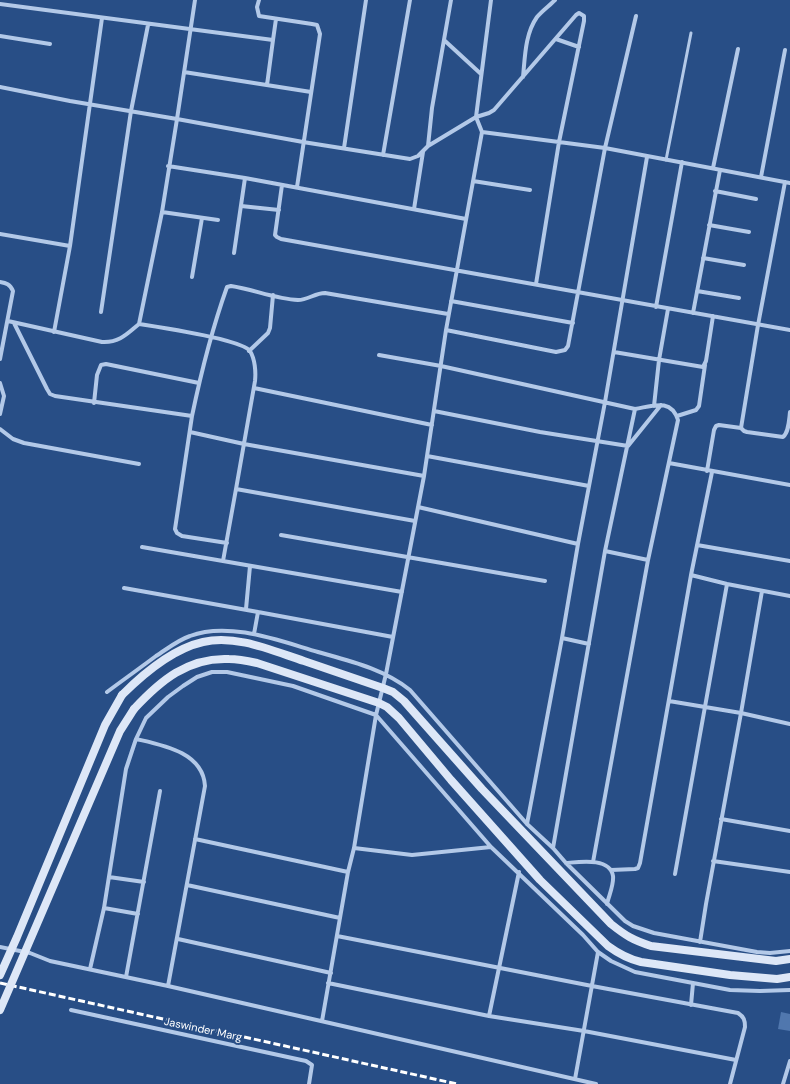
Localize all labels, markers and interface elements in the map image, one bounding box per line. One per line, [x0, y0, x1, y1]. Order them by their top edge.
street label: Jaswinder Marg [163, 1015, 243, 1045]

